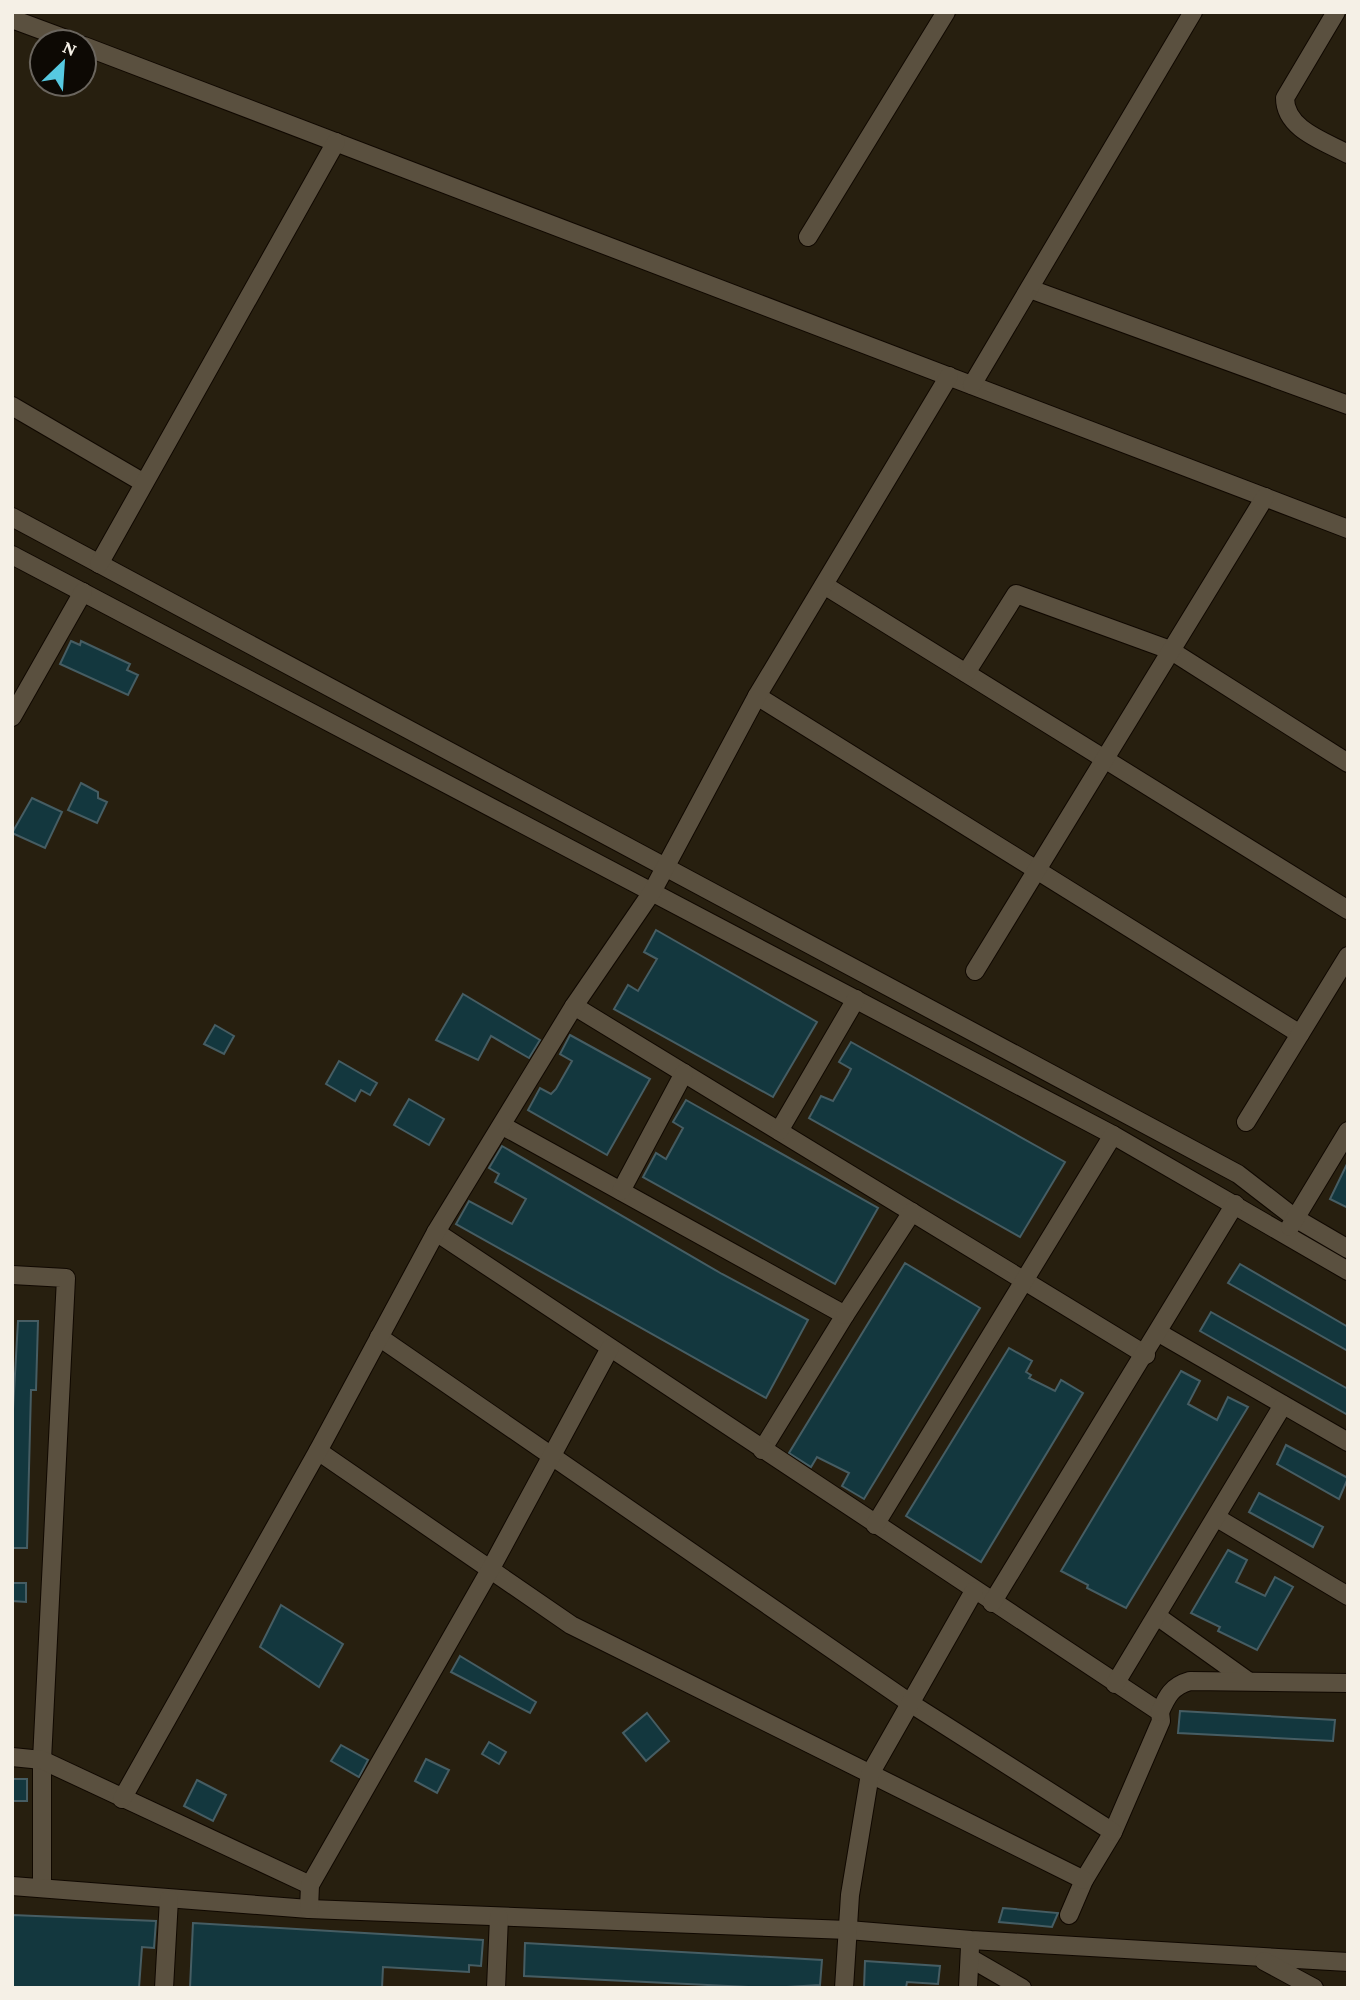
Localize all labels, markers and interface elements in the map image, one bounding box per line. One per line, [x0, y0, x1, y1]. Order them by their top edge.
north arrow [28, 28, 98, 98]
text: N [60, 36, 80, 60]

